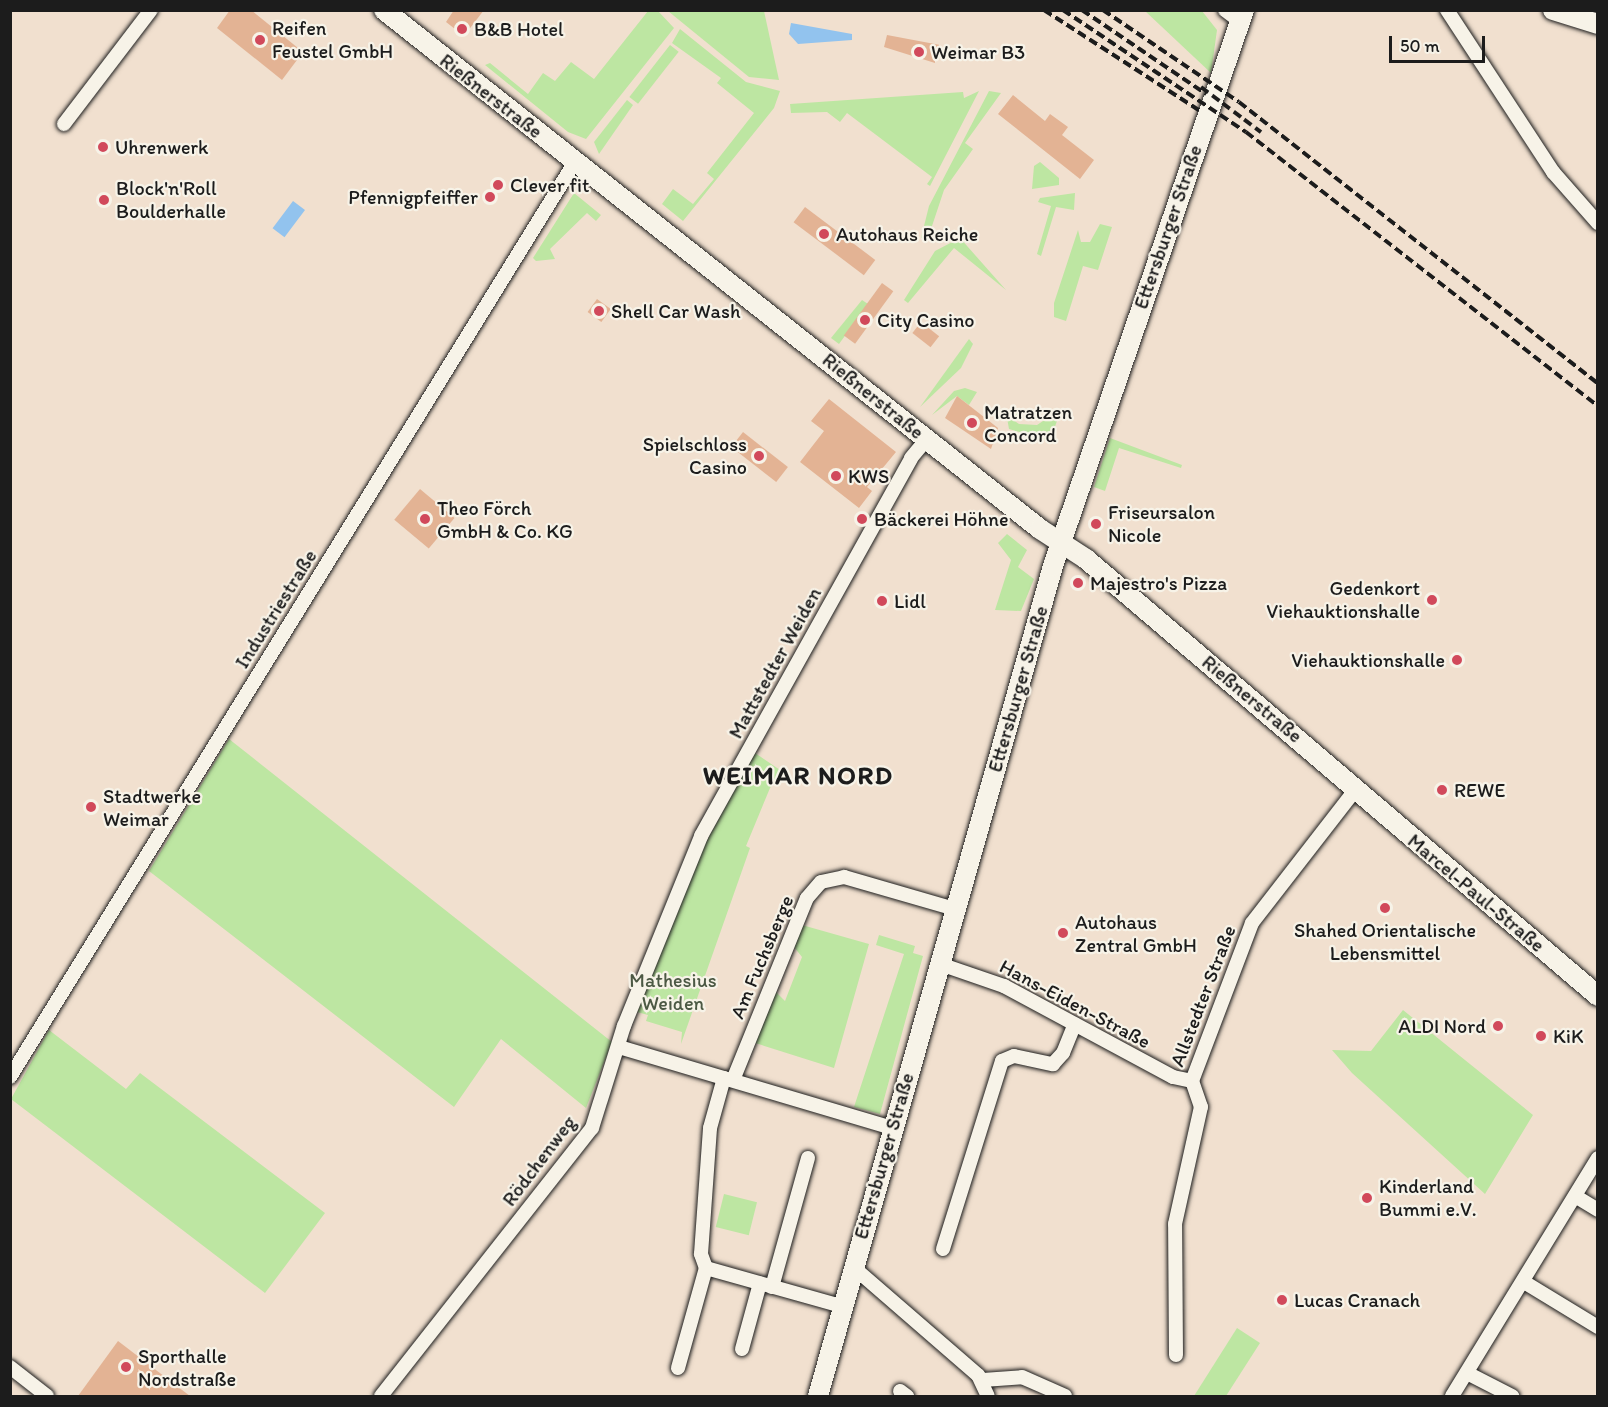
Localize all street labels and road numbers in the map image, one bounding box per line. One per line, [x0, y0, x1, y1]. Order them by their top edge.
street label: Rießnerstraße [435, 48, 547, 144]
street label: Ettersburger Straße [1129, 142, 1207, 312]
street label: Rießnerstraße [817, 348, 929, 444]
street label: Industriestraße [230, 545, 322, 673]
street label: Mattstedter Weiden [724, 583, 826, 743]
street label: Ettersburger Straße [983, 603, 1053, 775]
street label: Rießnerstraße [1197, 650, 1307, 748]
street label: Marcel-Paul-Straße [1403, 829, 1549, 957]
street label: Am Fuchsberge [725, 892, 799, 1022]
street label: Allstedter Straße [1165, 922, 1241, 1070]
street label: Hans-Eiden-Straße [995, 954, 1155, 1054]
street label: Ettersburger Straße [849, 1070, 919, 1242]
street label: Rödchenweg [497, 1111, 581, 1211]

